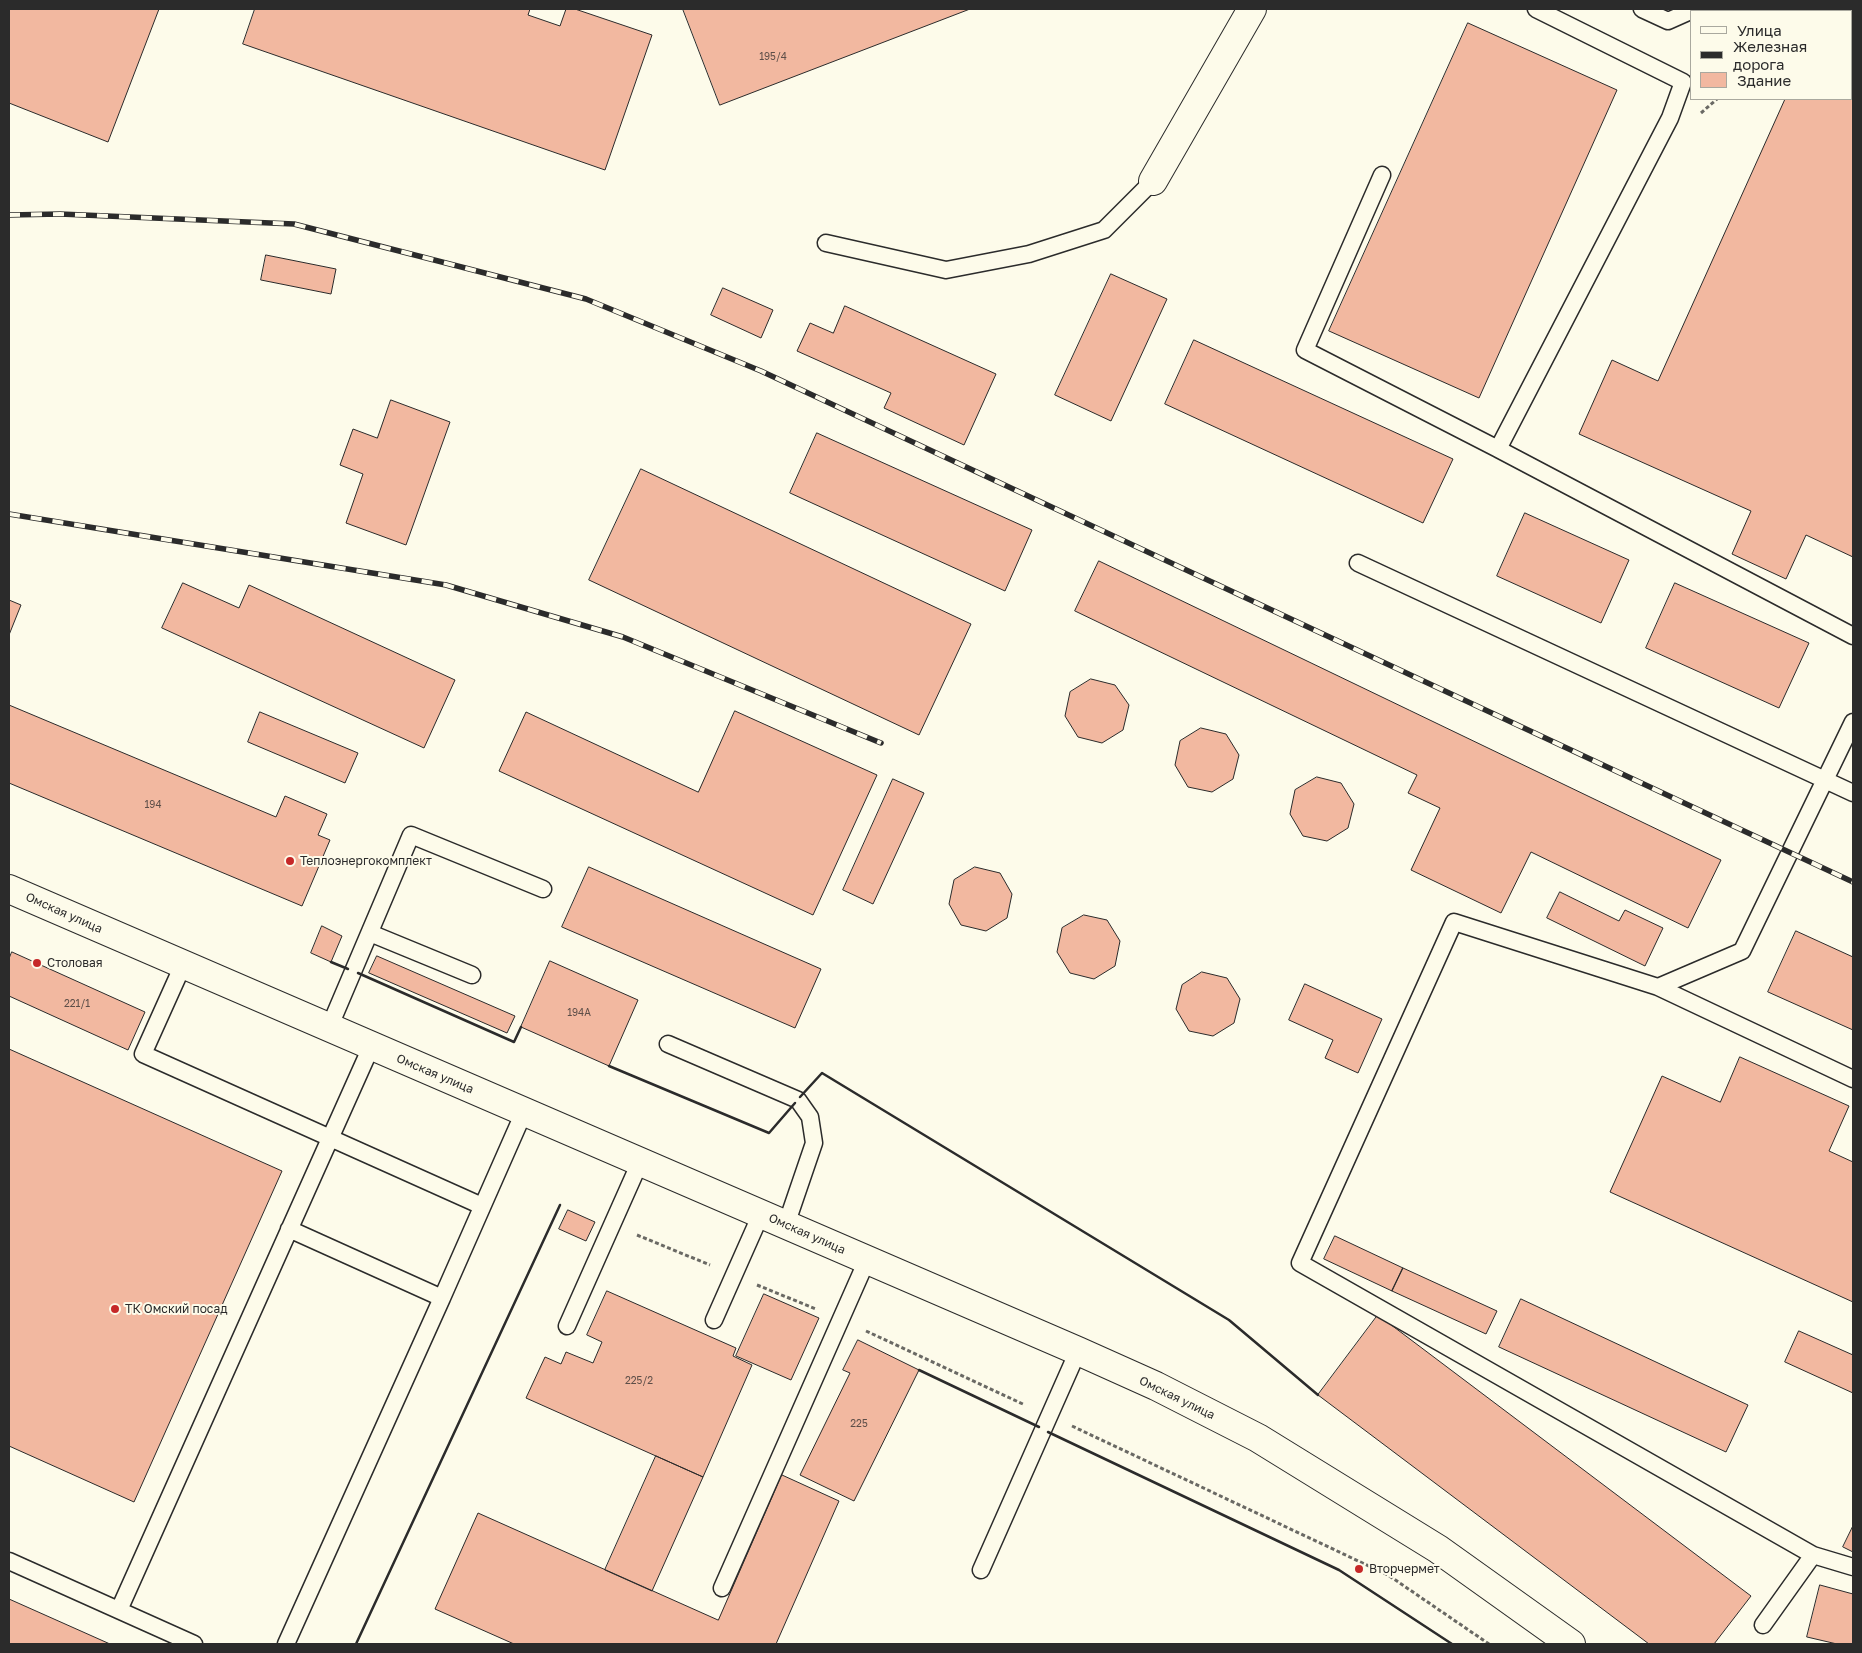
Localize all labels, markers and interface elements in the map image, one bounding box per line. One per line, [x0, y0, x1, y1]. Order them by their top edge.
legend [1690, 10, 1852, 100]
text: Улица [1737, 21, 1782, 39]
text: Железная дорога [1733, 37, 1807, 73]
house number: 195/4 [759, 51, 787, 63]
text: Здание [1737, 71, 1791, 89]
house number: 194 [145, 799, 161, 811]
place label: Теплоэнергокомплект [300, 854, 432, 868]
marker: Теплоэнергокомплект [284, 855, 296, 867]
street label: Омская улица [23, 890, 105, 936]
place label: Столовая [47, 956, 103, 970]
marker: Столовая [31, 957, 43, 969]
house number: 221/1 [64, 998, 90, 1010]
house number: 194А [567, 1007, 591, 1019]
street label: Омская улица [394, 1051, 476, 1097]
street label: Омская улица [766, 1211, 848, 1257]
place label: ТК Омский посад [125, 1302, 227, 1316]
marker: ТК Омский посад [109, 1303, 121, 1315]
street label: Омская улица [1137, 1373, 1217, 1423]
house number: 225/2 [625, 1375, 653, 1387]
house number: 225 [850, 1418, 868, 1430]
place label: Вторчермет [1369, 1562, 1440, 1576]
marker: Вторчермет [1353, 1563, 1365, 1575]

